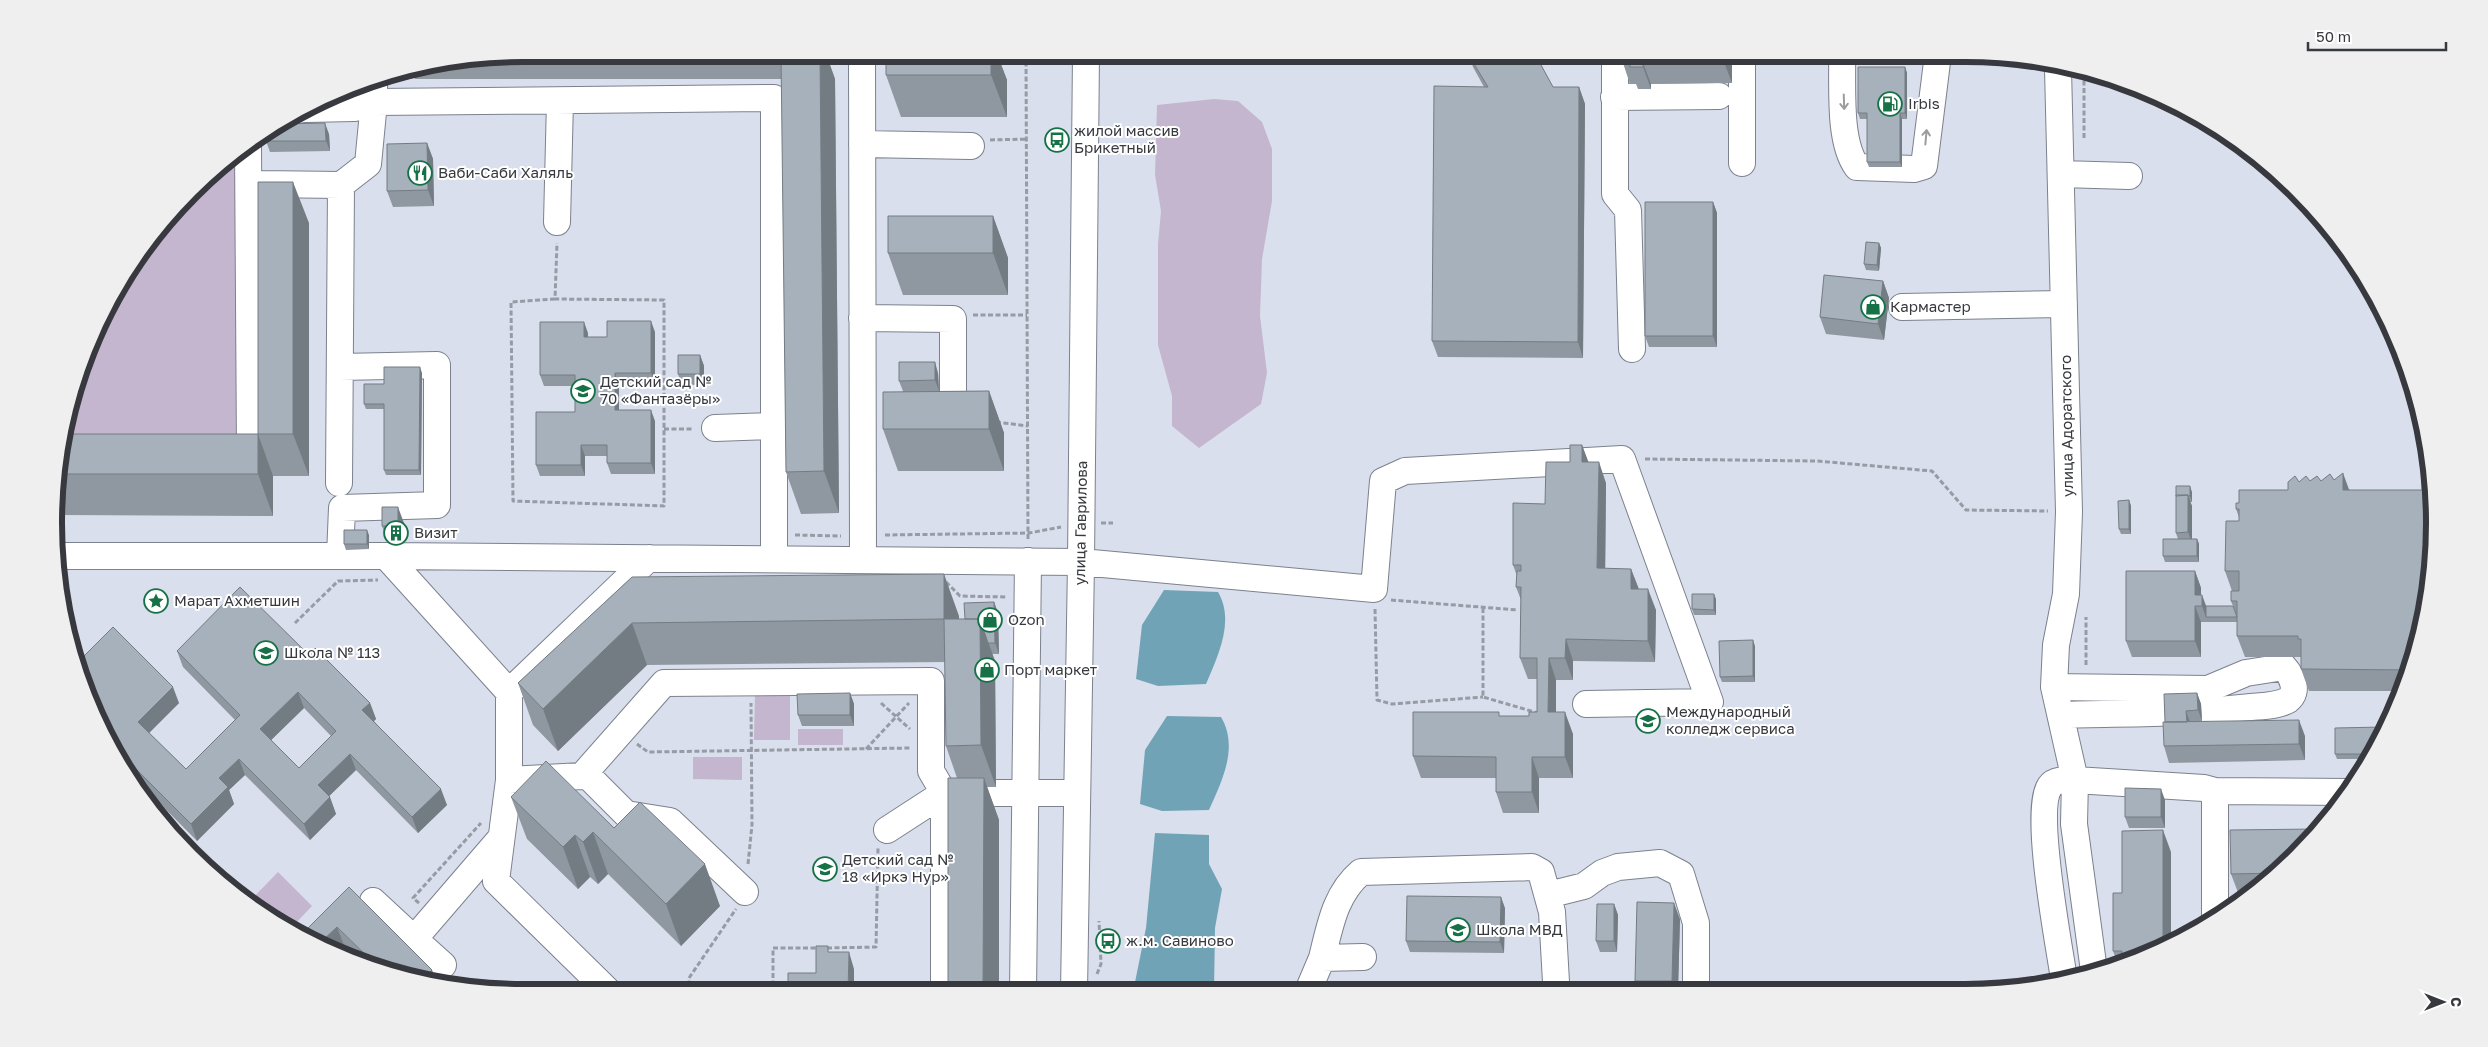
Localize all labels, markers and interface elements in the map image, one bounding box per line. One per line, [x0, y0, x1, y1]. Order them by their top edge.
scale bar [2308, 20, 2446, 52]
text: 50 m [2316, 27, 2351, 45]
fuel station icon: Irbis [1877, 91, 1903, 117]
one-way arrow [1839, 94, 1848, 110]
place label: Irbis [1908, 94, 1940, 112]
place label: жилой массив Брикетный [1074, 121, 1179, 156]
bus stop icon: жилой массив Брикетный [1044, 127, 1070, 153]
one-way arrow [1922, 130, 1931, 146]
restaurant icon: Ваби-Саби Халяль [407, 160, 433, 186]
place label: Ваби-Саби Халяль [438, 163, 573, 181]
shop icon: Кармастер [1860, 294, 1886, 320]
place label: Кармастер [1890, 297, 1971, 315]
street label: улица Адоратского [2056, 355, 2076, 497]
place label: Детский сад № 70 «Фантазёры» [600, 372, 720, 407]
school or university icon: Детский сад № 70 «Фантазёры» [570, 378, 596, 404]
street label: улица Гаврилова [1070, 461, 1090, 585]
building icon: Визит [383, 520, 409, 546]
place label: Визит [414, 523, 458, 541]
place icon: Марат Ахметшин [143, 588, 169, 614]
place label: Марат Ахметшин [174, 591, 300, 609]
shop icon: Ozon [977, 607, 1003, 633]
place label: Ozon [1008, 610, 1045, 628]
school or university icon: Школа № 113 [253, 640, 279, 666]
place label: Школа № 113 [284, 643, 380, 661]
shop icon: Порт маркет [974, 657, 1000, 683]
place label: Порт маркет [1004, 660, 1098, 678]
place label: Международный колледж сервиса [1666, 702, 1795, 737]
school or university icon: Международный колледж сервиса [1635, 708, 1661, 734]
place label: Детский сад № 18 «Иркэ Нур» [842, 850, 953, 885]
school or university icon: Детский сад № 18 «Иркэ Нур» [812, 856, 838, 882]
school or university icon: Школа МВД [1445, 917, 1471, 943]
place label: Школа МВД [1476, 920, 1563, 938]
bus stop icon: ж.м. Савиново [1095, 928, 1121, 954]
place label: ж.м. Савиново [1126, 931, 1234, 949]
north arrow [2418, 977, 2468, 1027]
text: С [2448, 997, 2465, 1007]

